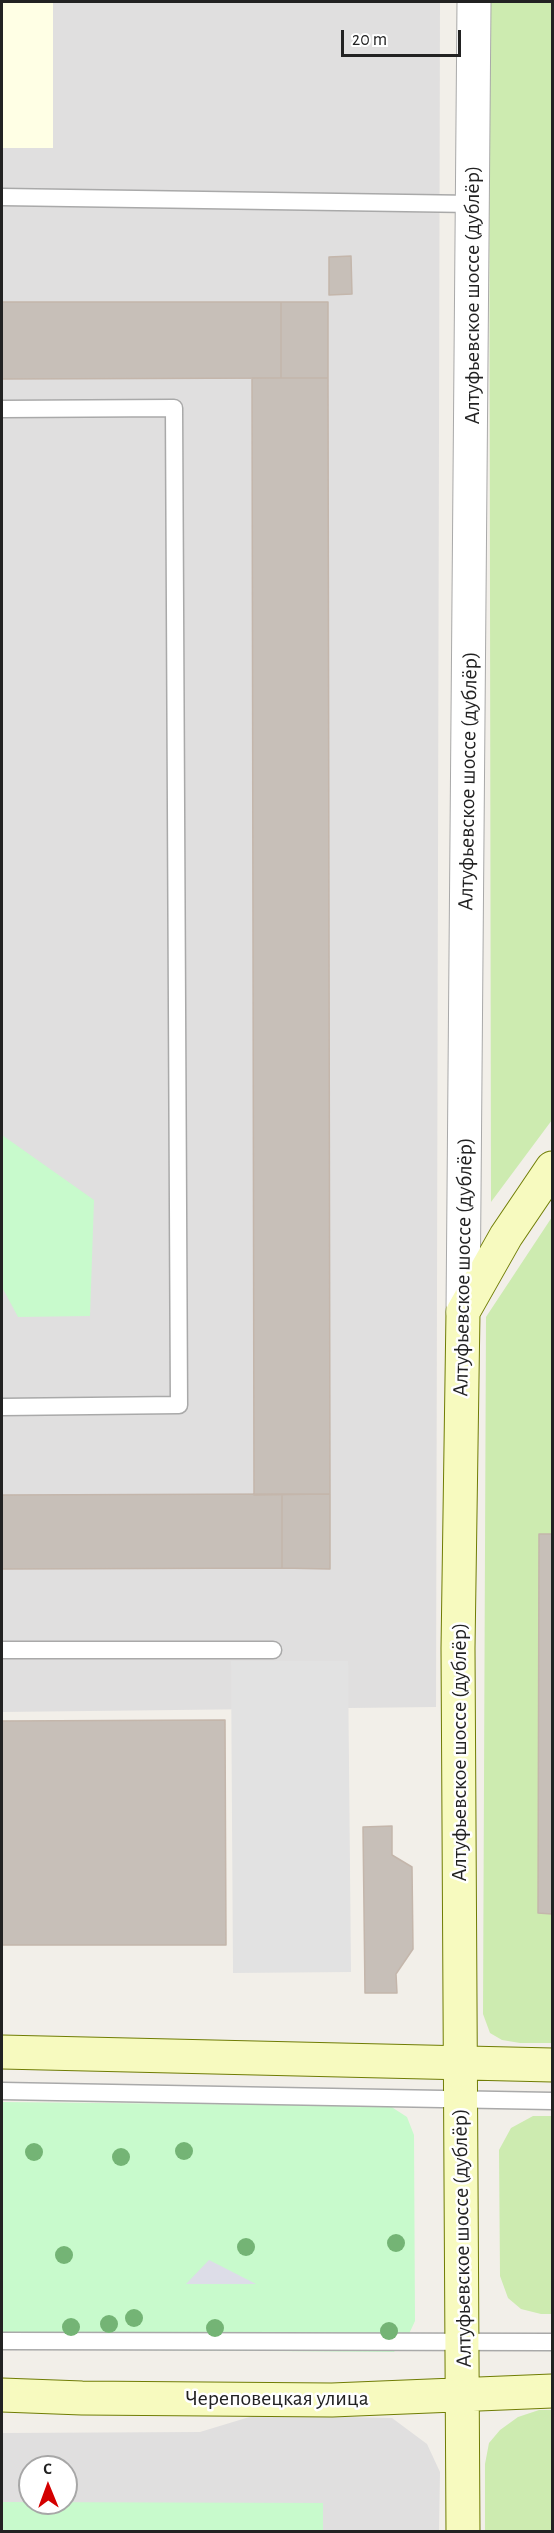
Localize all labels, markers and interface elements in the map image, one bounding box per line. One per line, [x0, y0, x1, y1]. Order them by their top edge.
scale bar [344, 18, 464, 56]
text: 20 m [352, 31, 387, 49]
street label: Алтуфьевское шоссе (дублёр) [459, 165, 485, 425]
street label: Алтуфьевское шоссе (дублёр) [453, 651, 483, 911]
street label: Алтуфьевское шоссе (дублёр) [448, 1137, 478, 1397]
street label: Алтуфьевское шоссе (дублёр) [446, 1622, 472, 1882]
street label: Алтуфьевское шоссе (дублёр) [447, 2108, 477, 2368]
street label: Череповецкая улица [185, 2385, 369, 2411]
north arrow [18, 2455, 78, 2515]
text: С [43, 2461, 52, 2477]

